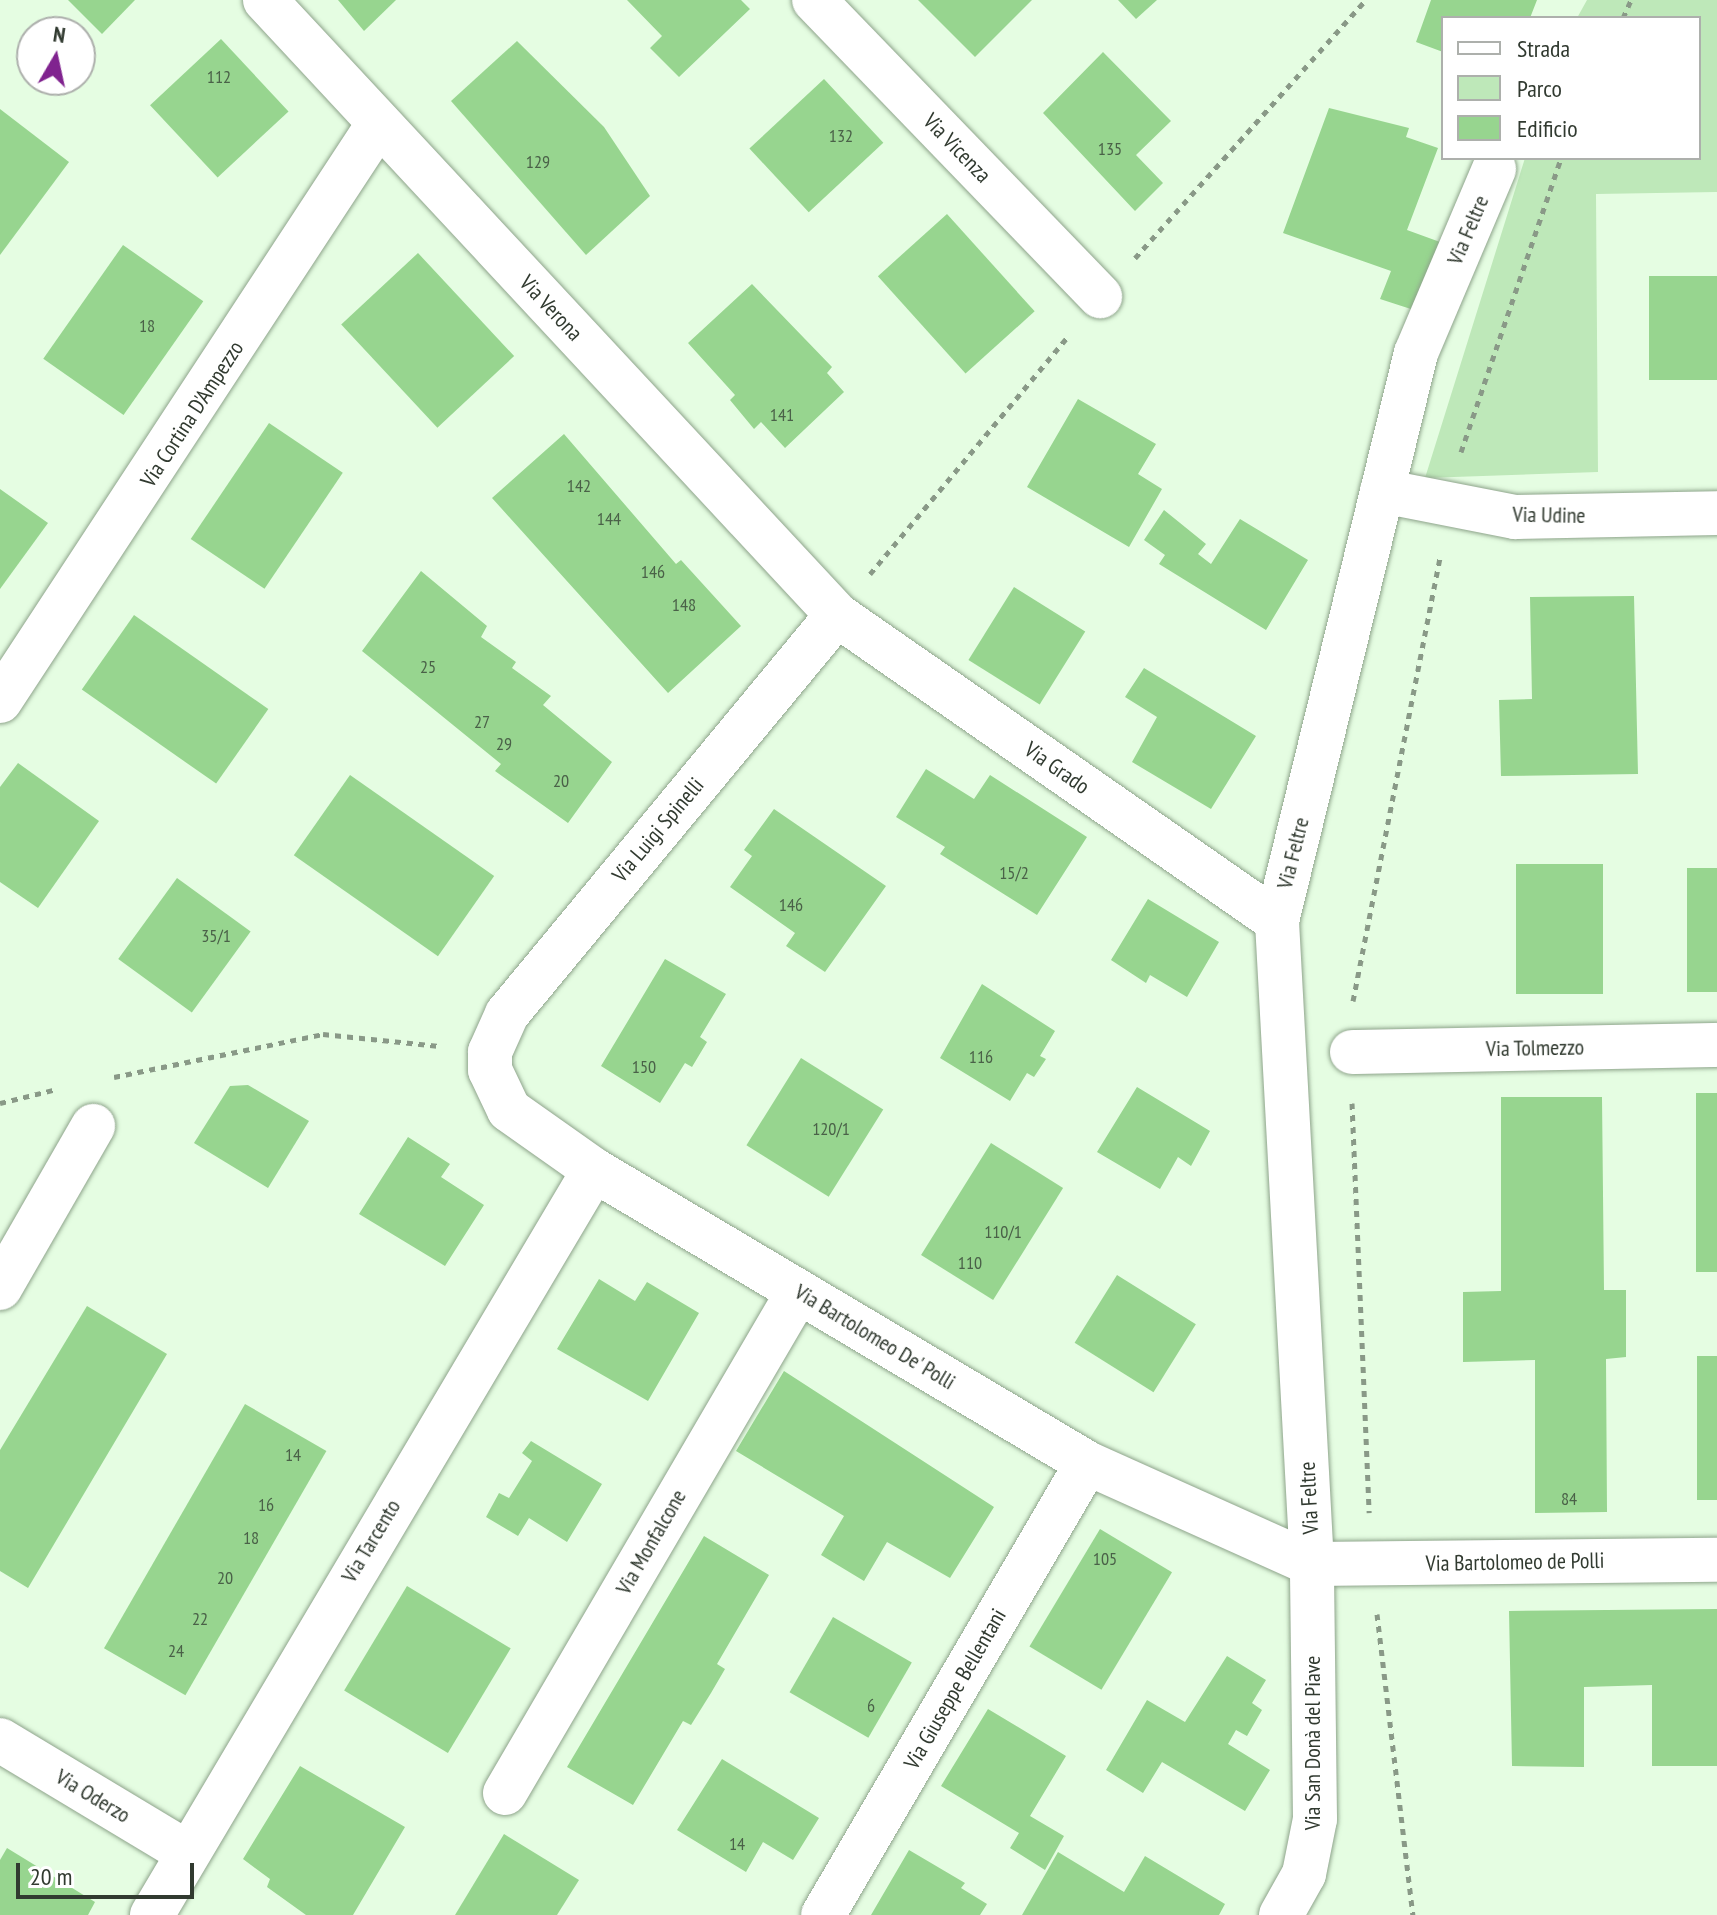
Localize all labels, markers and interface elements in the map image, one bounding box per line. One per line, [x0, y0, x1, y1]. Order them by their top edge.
north arrow [16, 16, 96, 96]
legend [1441, 16, 1701, 160]
text: N [51, 20, 67, 49]
text: Strada [1517, 33, 1570, 64]
house number: 112 [207, 66, 231, 88]
text: Parco [1517, 73, 1562, 104]
street label: Via Vicenza [918, 108, 996, 188]
text: Edificio [1517, 113, 1578, 144]
house number: 132 [829, 125, 853, 147]
house number: 135 [1098, 138, 1122, 160]
house number: 129 [526, 151, 550, 173]
street label: Via Feltre [1442, 191, 1494, 269]
street label: Via Verona [514, 270, 588, 346]
house number: 18 [139, 315, 155, 337]
street label: Via Cortina D'Ampezzo [135, 336, 249, 492]
house number: 141 [770, 404, 794, 426]
house number: 142 [567, 475, 591, 497]
street label: Via Udine [1512, 501, 1586, 529]
house number: 144 [597, 508, 621, 530]
house number: 146 [641, 561, 665, 583]
house number: 148 [672, 594, 696, 616]
house number: 25 [420, 656, 436, 678]
house number: 27 [474, 711, 490, 733]
house number: 29 [496, 733, 512, 755]
street label: Via Grado [1019, 736, 1095, 800]
house number: 20 [553, 770, 569, 792]
street label: Via Luigi Spinelli [607, 772, 709, 888]
street label: Via Feltre [1271, 814, 1315, 892]
house number: 15/2 [999, 862, 1029, 884]
house number: 146 [779, 894, 803, 916]
house number: 35/1 [201, 925, 231, 947]
street label: Via Tolmezzo [1485, 1034, 1585, 1062]
house number: 116 [969, 1046, 993, 1068]
house number: 150 [632, 1056, 656, 1078]
house number: 120/1 [812, 1118, 850, 1140]
house number: 110/1 [984, 1221, 1022, 1243]
house number: 110 [958, 1252, 982, 1274]
street label: Via Bartolomeo De' Polli [789, 1278, 961, 1396]
house number: 14 [285, 1444, 301, 1466]
street label: Via Feltre [1294, 1461, 1324, 1535]
street label: Via Monfalcone [610, 1485, 692, 1599]
house number: 84 [1561, 1488, 1577, 1510]
house number: 16 [258, 1494, 274, 1516]
street label: Via Tarcento [336, 1494, 406, 1588]
house number: 18 [243, 1527, 259, 1549]
street label: Via Bartolomeo de Polli [1425, 1547, 1605, 1577]
house number: 105 [1093, 1548, 1117, 1570]
house number: 20 [217, 1567, 233, 1589]
street label: Via Giuseppe Bellentani [898, 1604, 1012, 1774]
house number: 22 [192, 1608, 208, 1630]
house number: 24 [168, 1640, 184, 1662]
street label: Via San Donà del Piave [1300, 1656, 1326, 1830]
house number: 6 [867, 1695, 875, 1717]
street label: Via Oderzo [51, 1763, 135, 1829]
house number: 14 [729, 1833, 745, 1855]
scale bar [20, 1847, 198, 1897]
text: 20 m [30, 1861, 72, 1892]

